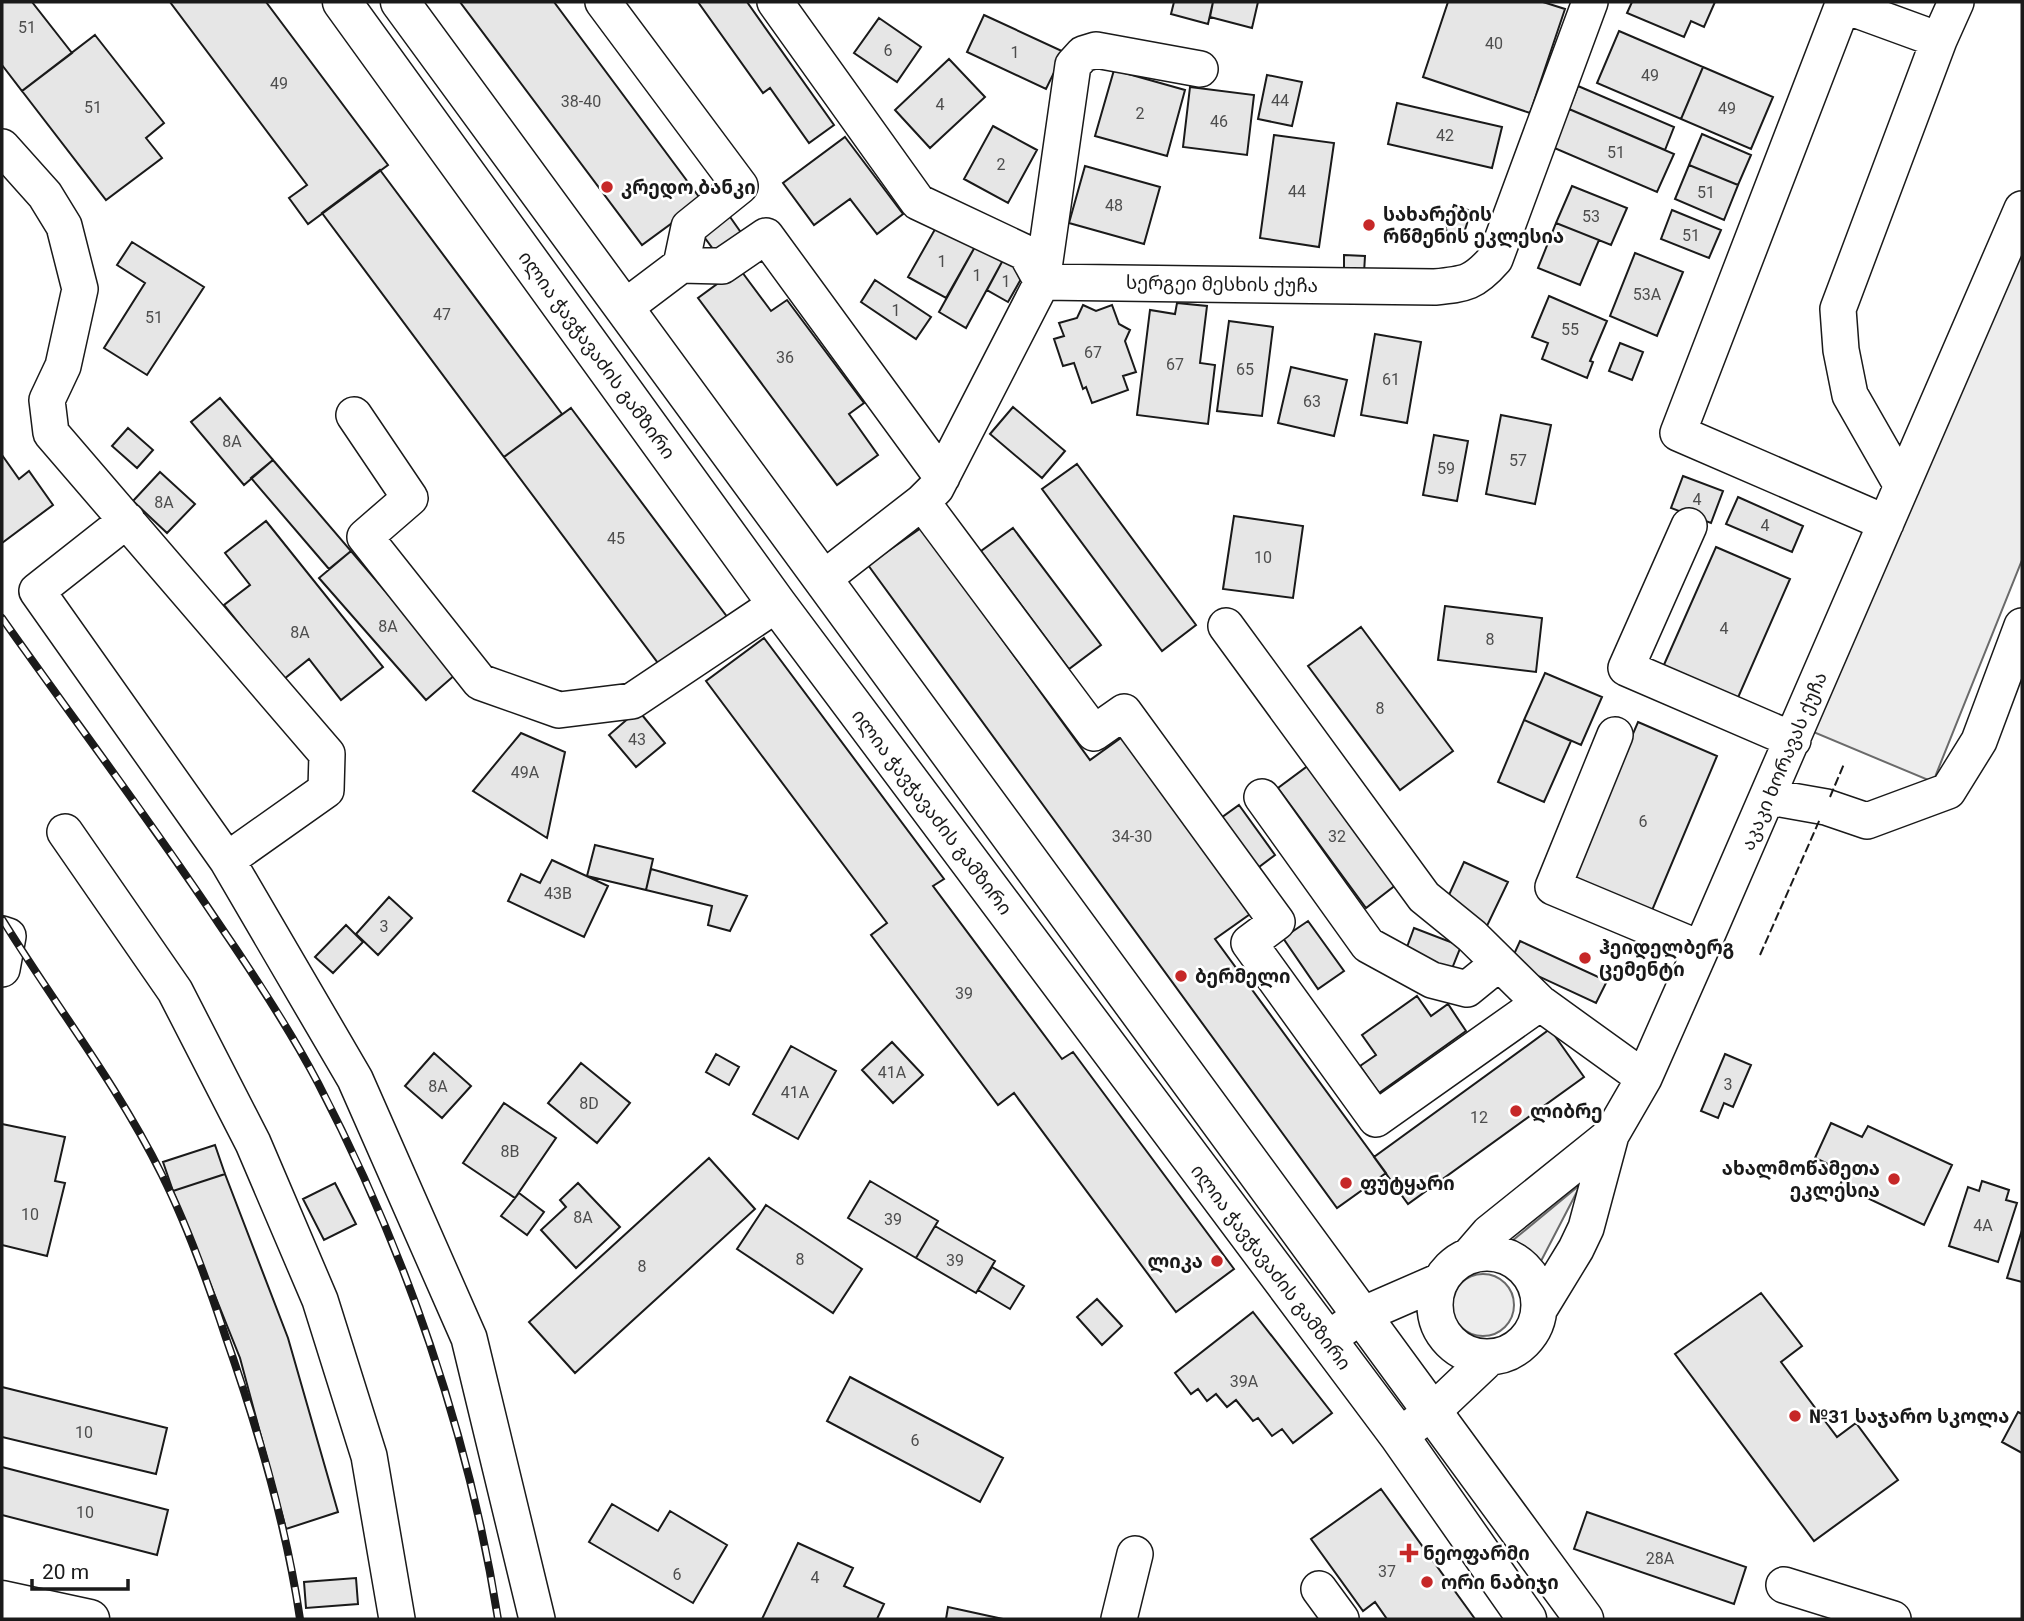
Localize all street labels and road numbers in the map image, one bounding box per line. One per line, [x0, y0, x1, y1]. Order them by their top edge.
street label: ილია ჭავჭავაძის გამზირი [513, 246, 680, 464]
street label: სერგეი მესხის ქუჩა [1126, 271, 1318, 297]
street label: აკაკი ხორავას ქუჩა [1736, 668, 1832, 854]
street label: ილია ჭავჭავაძის გამზირი [846, 705, 1017, 920]
street label: ილია ჭავჭავაძის გამზირი [1185, 1160, 1356, 1375]

